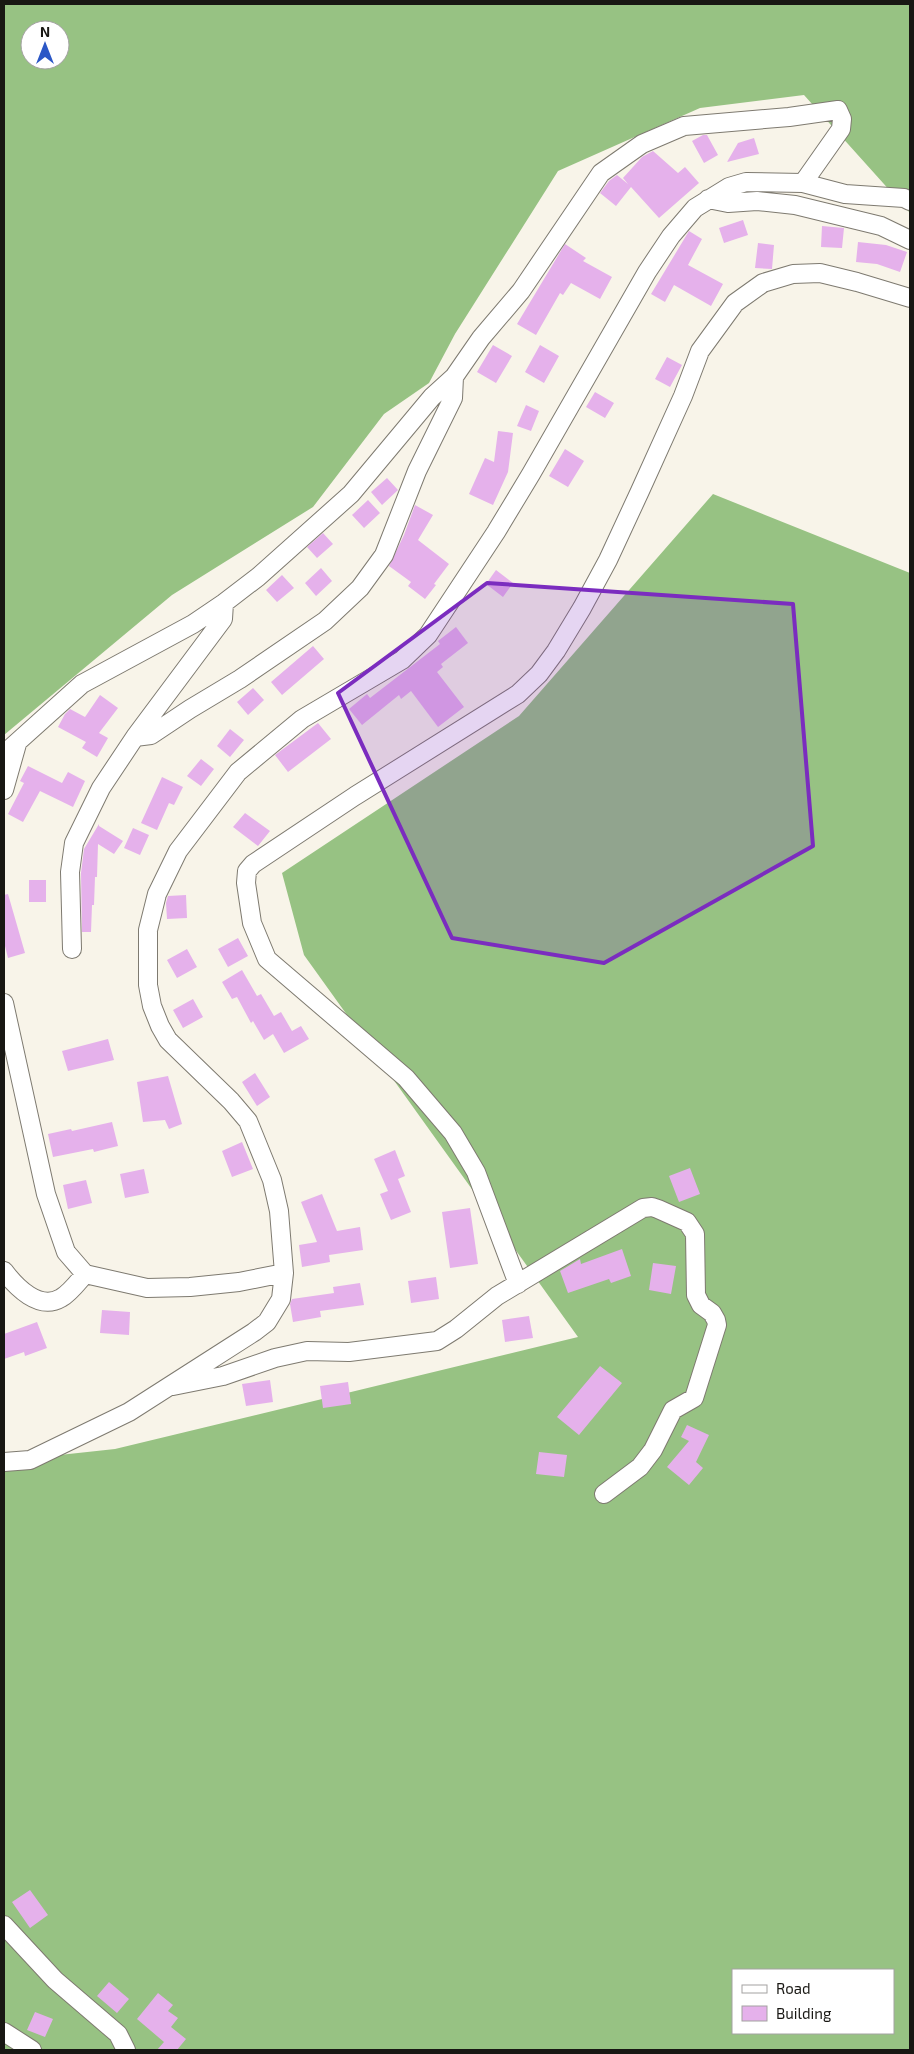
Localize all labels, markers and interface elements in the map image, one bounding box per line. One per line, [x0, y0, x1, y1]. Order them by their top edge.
north arrow [20, 20, 70, 70]
text: N [40, 23, 50, 40]
legend [732, 1969, 894, 2034]
text: Road [776, 1979, 811, 1997]
text: Building [776, 2004, 832, 2022]

